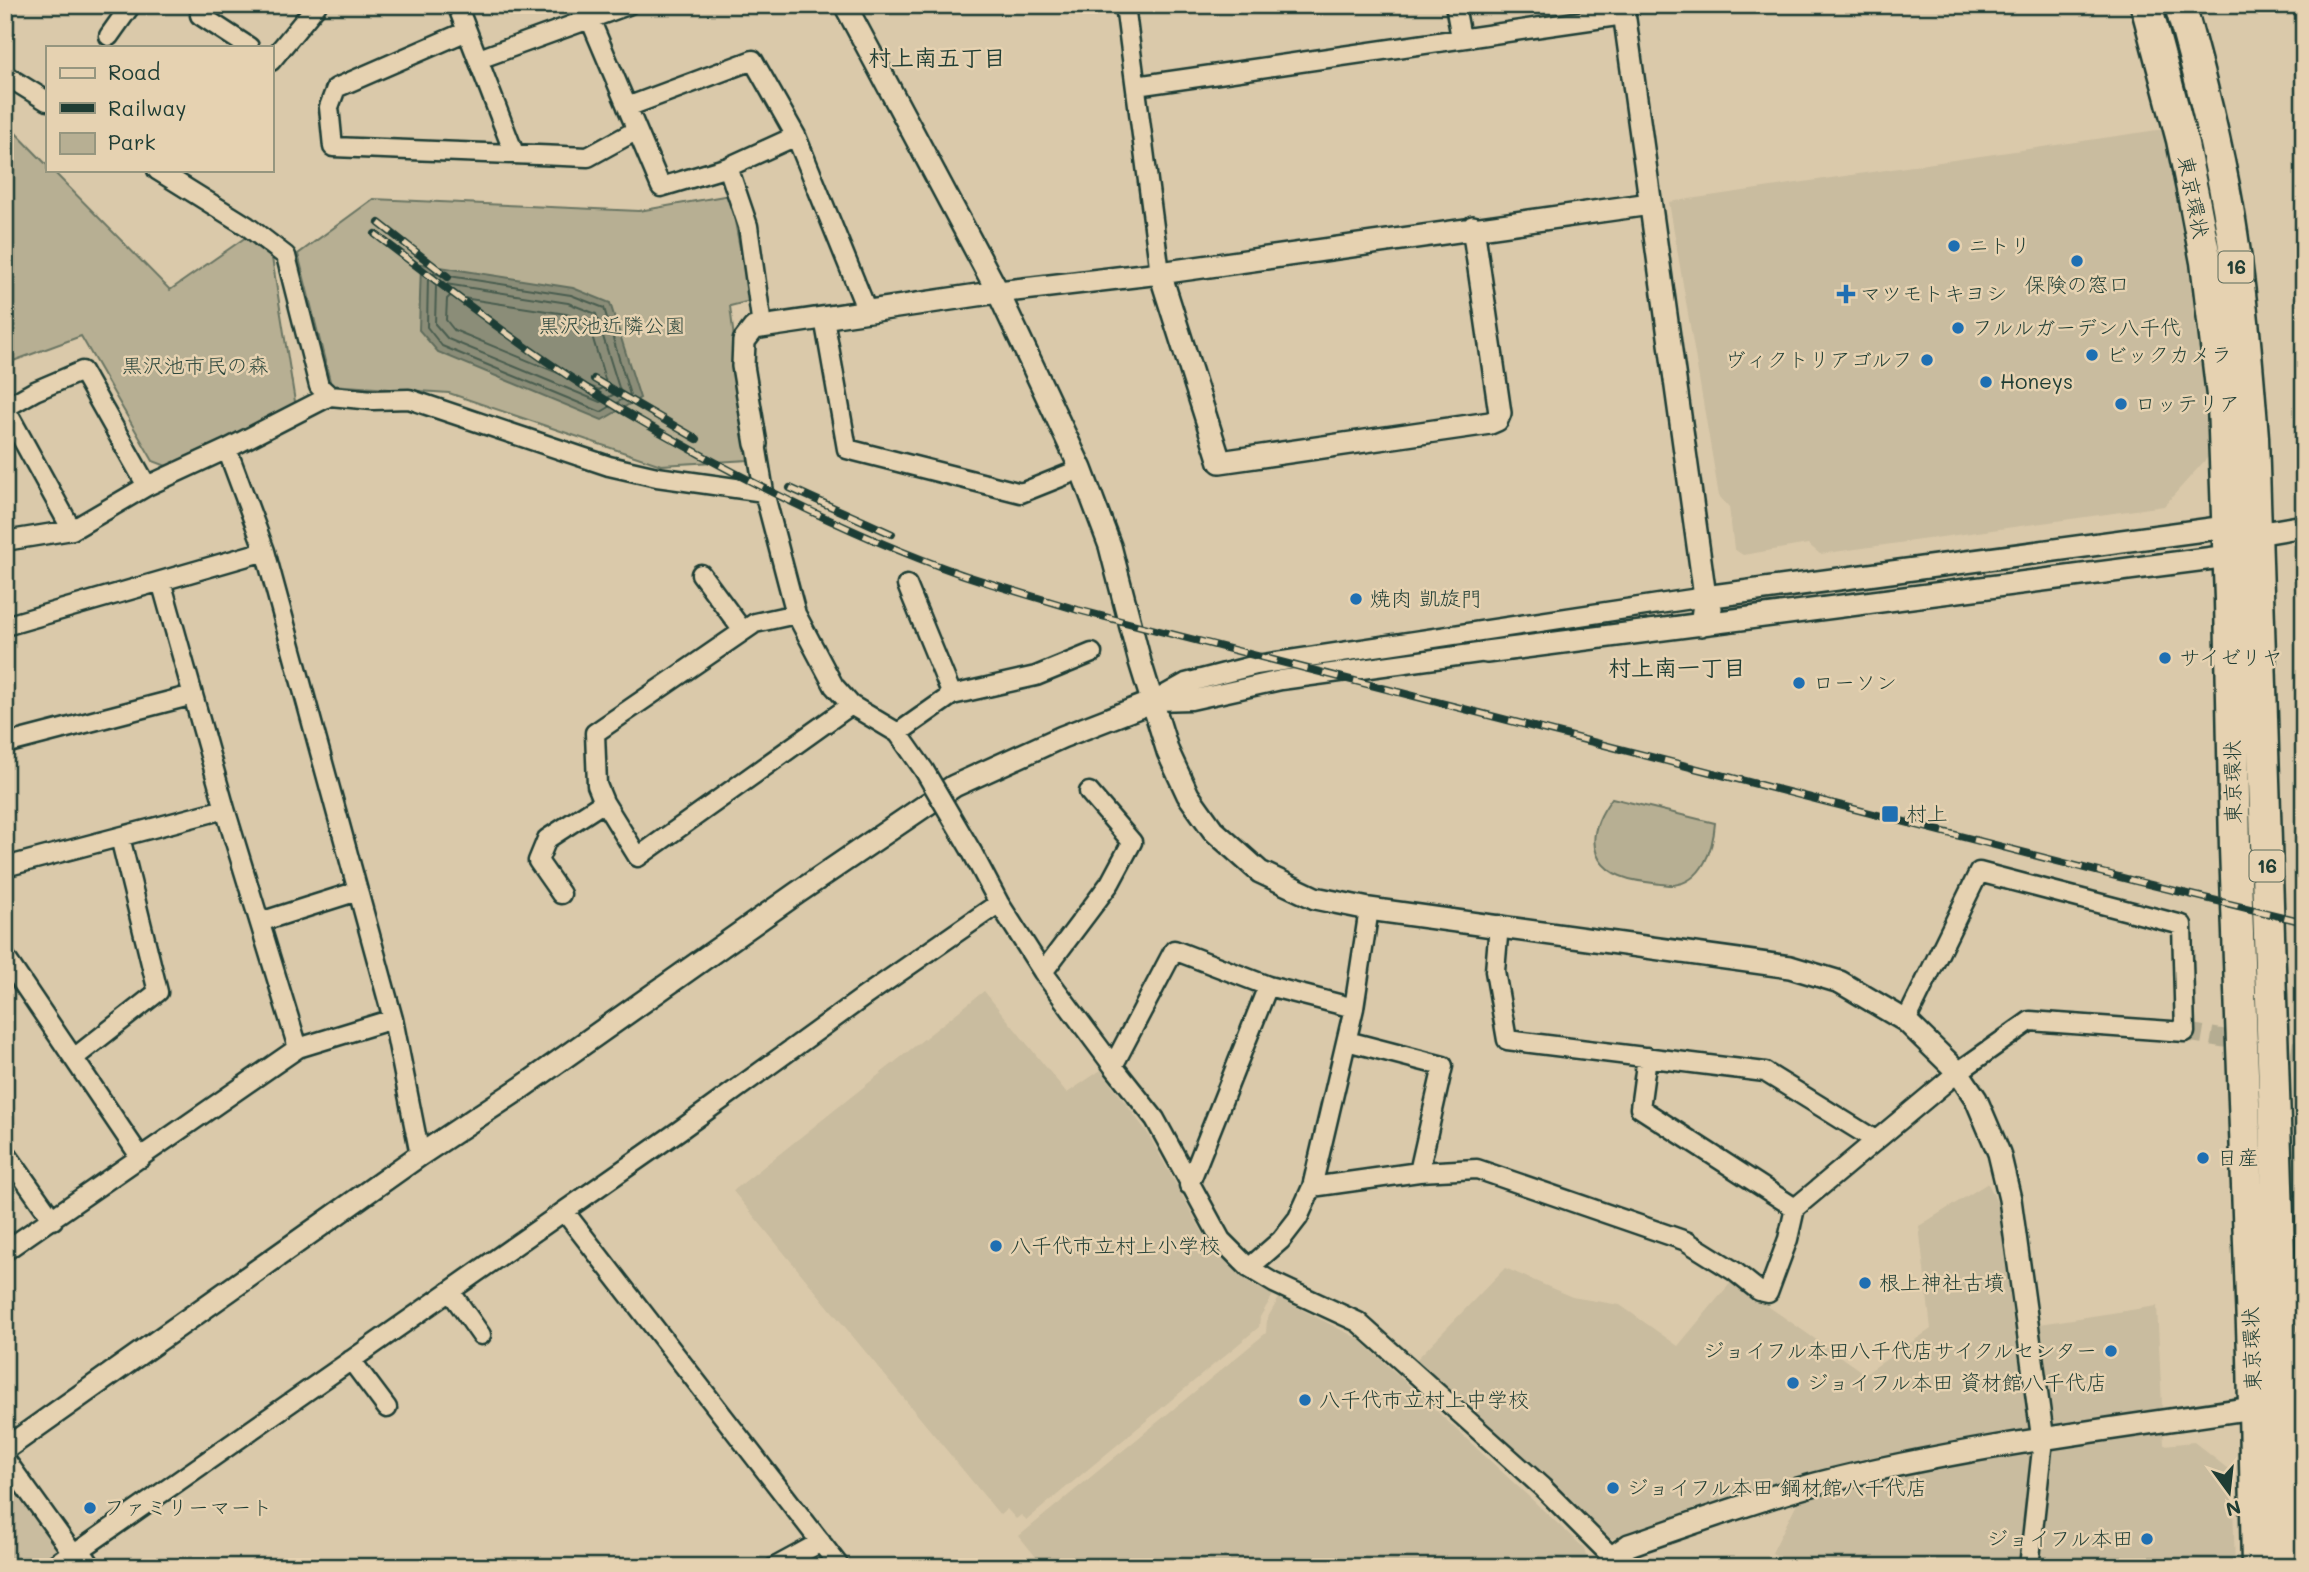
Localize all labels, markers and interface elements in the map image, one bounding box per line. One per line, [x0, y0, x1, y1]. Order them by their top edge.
district label: 村上南五丁目 [868, 42, 1006, 72]
legend [46, 46, 273, 172]
text: Road [108, 58, 160, 85]
text: Railway [108, 94, 187, 121]
text: Park [108, 128, 156, 155]
street label: 東京環状 [2173, 153, 2216, 241]
place label: ニトリ [1968, 231, 2031, 258]
marker: ニトリ [1946, 238, 1962, 254]
road number: 16 [2218, 252, 2254, 282]
marker: 保険の窓口 [2069, 253, 2085, 269]
place label: 保険の窓口 [2025, 270, 2130, 297]
place label: マツモトキヨシ [1860, 279, 2007, 306]
marker: マツモトキヨシ [1838, 286, 1854, 302]
park label: 黒沢池近隣公園 [539, 311, 686, 338]
place label: フルルガーデン八千代 [1972, 313, 2181, 340]
marker: フルルガーデン八千代 [1950, 320, 1966, 336]
place label: ビックカメラ [2106, 340, 2232, 367]
place label: ヴィクトリアゴルフ [1725, 345, 1913, 372]
marker: ビックカメラ [2084, 347, 2100, 363]
park label: 黒沢池市民の森 [122, 351, 269, 378]
marker: ヴィクトリアゴルフ [1919, 352, 1935, 368]
place label: Honeys [2000, 367, 2073, 394]
marker: Honeys [1978, 374, 1994, 390]
place label: ロッテリア [2135, 389, 2240, 416]
marker: ロッテリア [2113, 396, 2129, 412]
place label: 焼肉 凱旋門 [1370, 584, 1482, 611]
marker: 焼肉 凱旋門 [1348, 591, 1364, 607]
place label: サイゼリヤ [2179, 643, 2283, 670]
marker: サイゼリヤ [2157, 650, 2173, 666]
district label: 村上南一丁目 [1608, 652, 1746, 682]
place label: ローソン [1813, 668, 1897, 695]
marker: ローソン [1791, 675, 1807, 691]
street label: 東京環状 [2217, 740, 2246, 824]
place label: 村上 [1906, 799, 1948, 826]
marker: 村上 [1880, 804, 1900, 824]
road number: 16 [2250, 850, 2284, 881]
place label: 日産 [2217, 1143, 2259, 1170]
marker: 日産 [2195, 1150, 2211, 1166]
place label: 八千代市立村上小学校 [1010, 1231, 1220, 1258]
marker: 八千代市立村上小学校 [988, 1238, 1004, 1254]
place label: 根上神社古墳 [1879, 1268, 2005, 1295]
marker: 根上神社古墳 [1857, 1275, 1873, 1291]
street label: 東京環状 [2236, 1307, 2265, 1391]
place label: ジョイフル本田八千代店サイクルセンター [1703, 1336, 2097, 1363]
marker: ジョイフル本田八千代店サイクルセンター [2103, 1343, 2119, 1359]
place label: ジョイフル本田 資材館八千代店 [1807, 1368, 2107, 1395]
marker: ジョイフル本田 資材館八千代店 [1785, 1375, 1801, 1391]
place label: 八千代市立村上中学校 [1319, 1385, 1529, 1412]
marker: 八千代市立村上中学校 [1297, 1392, 1313, 1408]
north arrow [2194, 1456, 2264, 1526]
place label: ジョイフル本田 鋼材館八千代店 [1627, 1473, 1927, 1500]
marker: ジョイフル本田 鋼材館八千代店 [1605, 1480, 1621, 1496]
place label: ファミリーマート [104, 1493, 272, 1520]
text: N [2223, 1495, 2244, 1523]
marker: ファミリーマート [82, 1500, 98, 1516]
place label: ジョイフル本田 [1987, 1524, 2133, 1551]
marker: ジョイフル本田 [2139, 1531, 2155, 1547]

